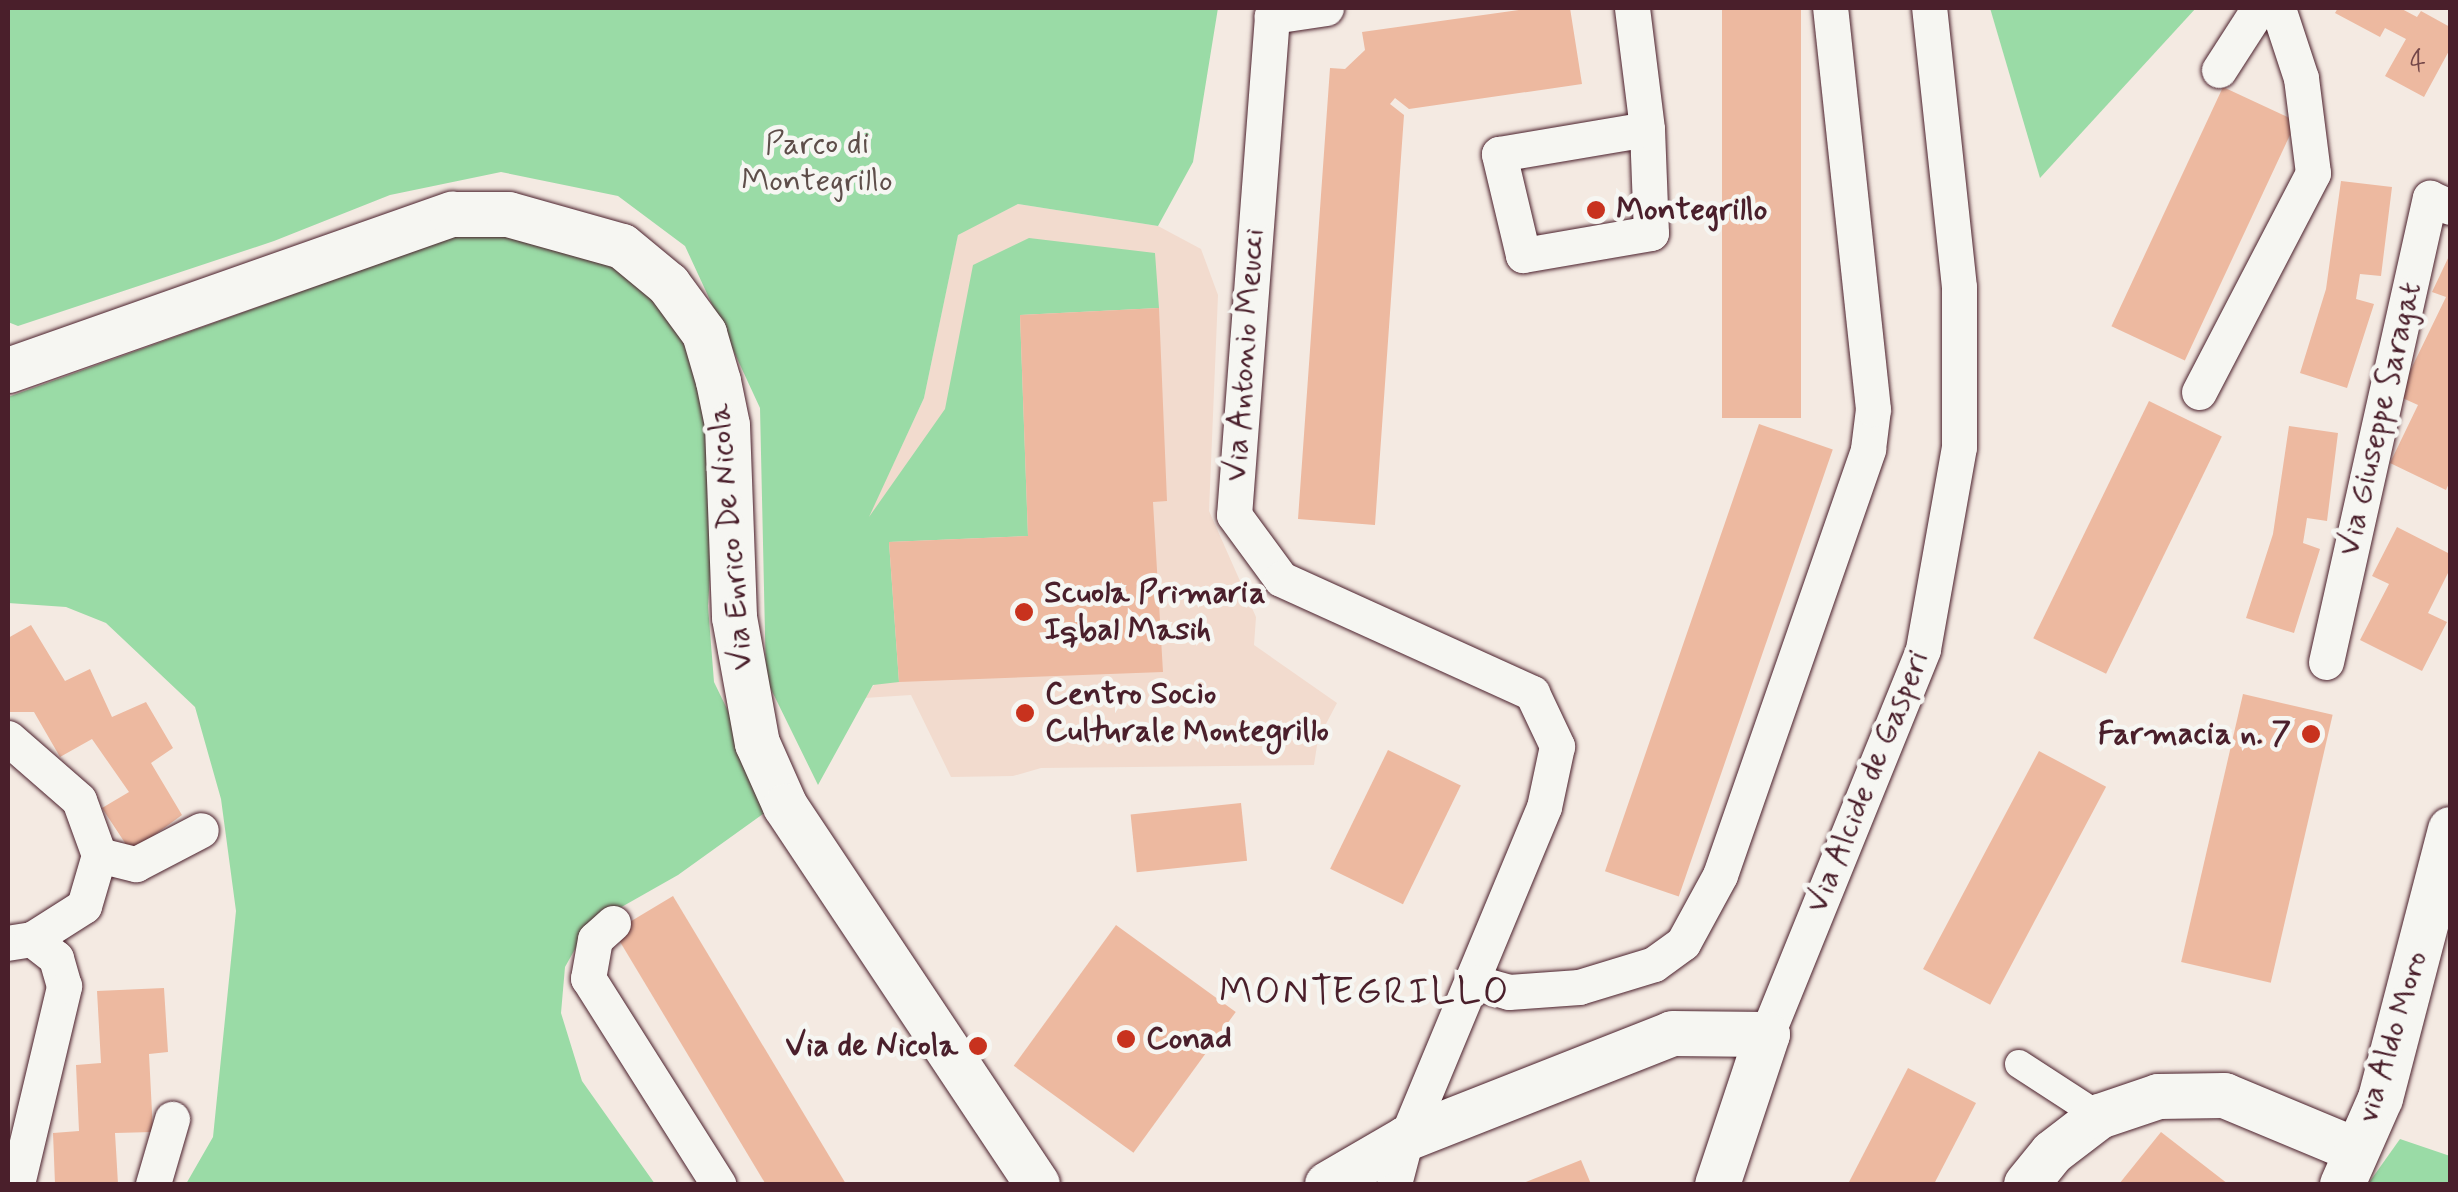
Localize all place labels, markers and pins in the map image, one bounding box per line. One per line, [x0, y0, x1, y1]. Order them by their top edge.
place label: Montegrillo [1616, 191, 1767, 229]
marker: Montegrillo [1585, 199, 1607, 221]
place label: Scuola Primaria Iqbal Masih [1044, 575, 1266, 650]
marker: Scuola Primaria Iqbal Masih [1013, 601, 1035, 623]
place label: Centro Socio Culturale Montegrillo [1045, 676, 1335, 751]
marker: Centro Socio Culturale Montegrillo [1014, 702, 1036, 724]
place label: Farmacia n. 7 [2098, 715, 2291, 753]
marker: Farmacia n. 7 [2300, 723, 2322, 745]
place label: Conad [1146, 1020, 1232, 1058]
place label: Via de Nicola [785, 1027, 958, 1065]
marker: Conad [1115, 1028, 1137, 1050]
marker: Via de Nicola [967, 1035, 989, 1057]

